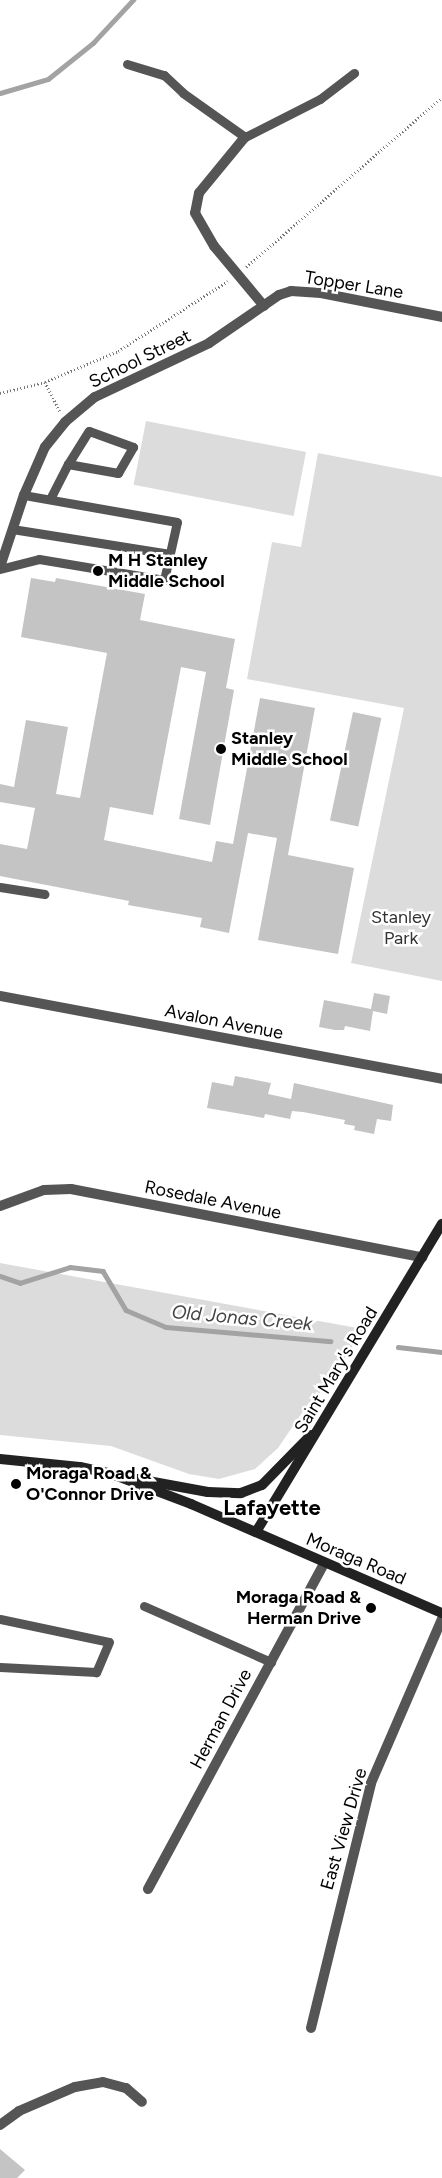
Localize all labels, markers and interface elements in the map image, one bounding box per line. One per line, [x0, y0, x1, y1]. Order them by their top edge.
street label: Topper Lane [303, 267, 405, 303]
street label: School Street [86, 325, 194, 393]
place label: M H Stanley Middle School [108, 550, 225, 592]
marker: M H Stanley Middle School [92, 565, 104, 577]
place label: Stanley Middle School [231, 728, 348, 771]
marker: Stanley Middle School [215, 743, 227, 755]
park label: Stanley Park [371, 907, 431, 950]
street label: Avalon Avenue [163, 1000, 285, 1044]
street label: Rosedale Avenue [143, 1176, 283, 1224]
water label: Old Jonas Creek [171, 1300, 313, 1336]
street label: Saint Mary's Road [290, 1303, 382, 1437]
place label: Moraga Road & O'Connor Drive [26, 1463, 154, 1506]
marker: Moraga Road & O'Connor Drive [10, 1478, 22, 1490]
district label: Lafayette [223, 1495, 321, 1521]
street label: Moraga Road [303, 1528, 409, 1590]
place label: Moraga Road & Herman Drive [236, 1587, 361, 1630]
marker: Moraga Road & Herman Drive [365, 1602, 377, 1614]
street label: Herman Drive [186, 1665, 256, 1773]
street label: East View Drive [316, 1766, 372, 1892]

